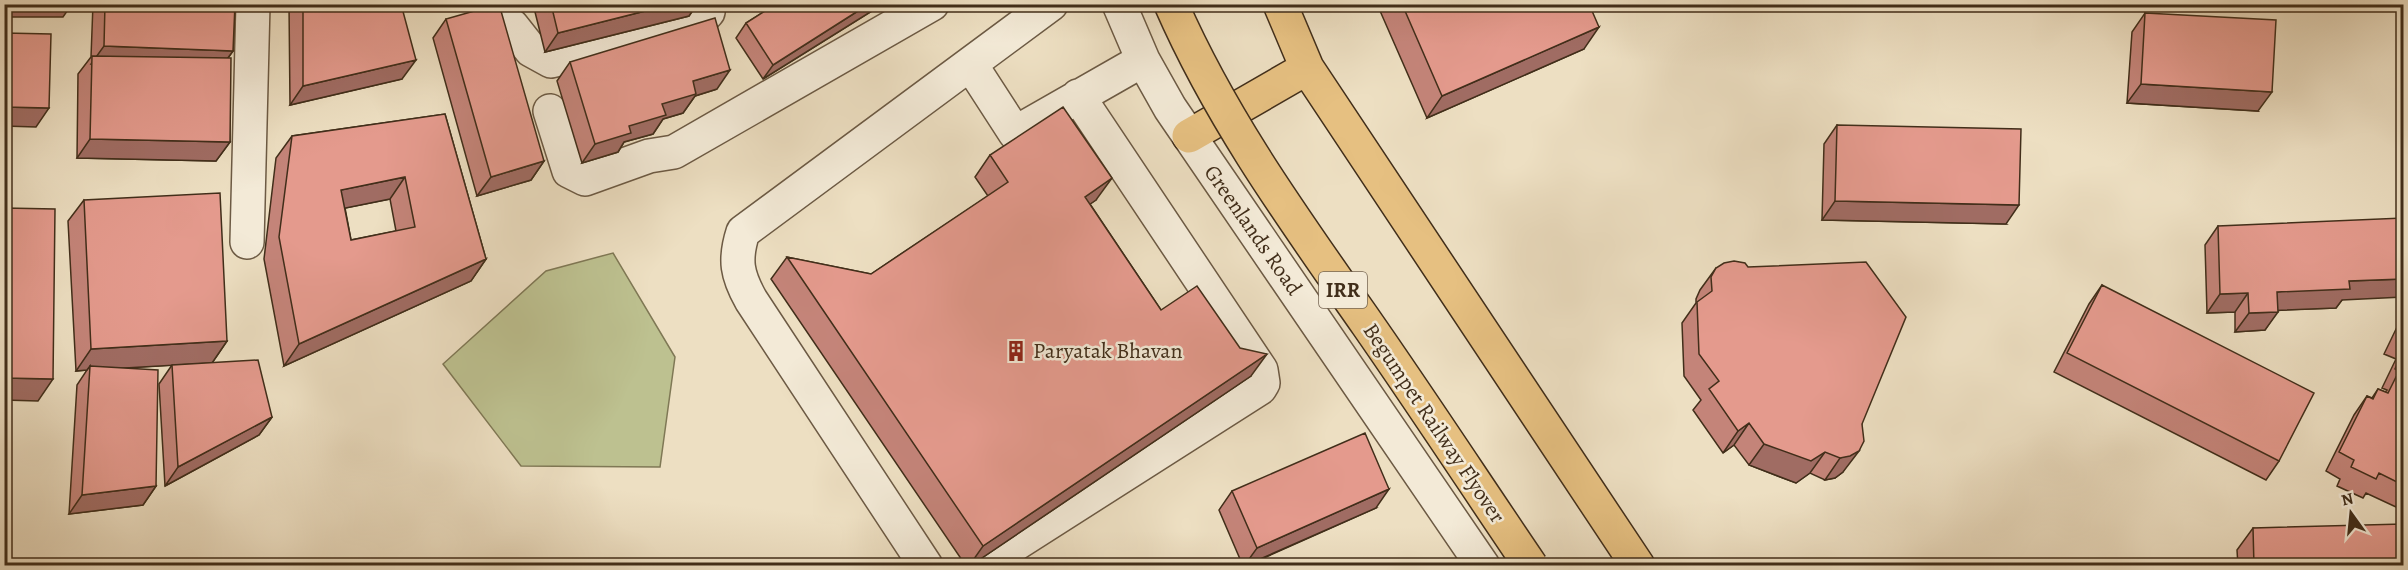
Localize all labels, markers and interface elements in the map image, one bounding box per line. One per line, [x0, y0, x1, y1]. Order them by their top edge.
street label: Greenlands Road [1197, 159, 1309, 301]
road number: IRR [1319, 272, 1367, 308]
street label: Begumpet Railway Flyover [1356, 317, 1512, 529]
place label: Paryatak Bhavan [1033, 336, 1183, 366]
building icon: Paryatak Bhavan [1004, 339, 1028, 363]
north arrow [2321, 483, 2381, 543]
text: N [2339, 487, 2356, 512]

